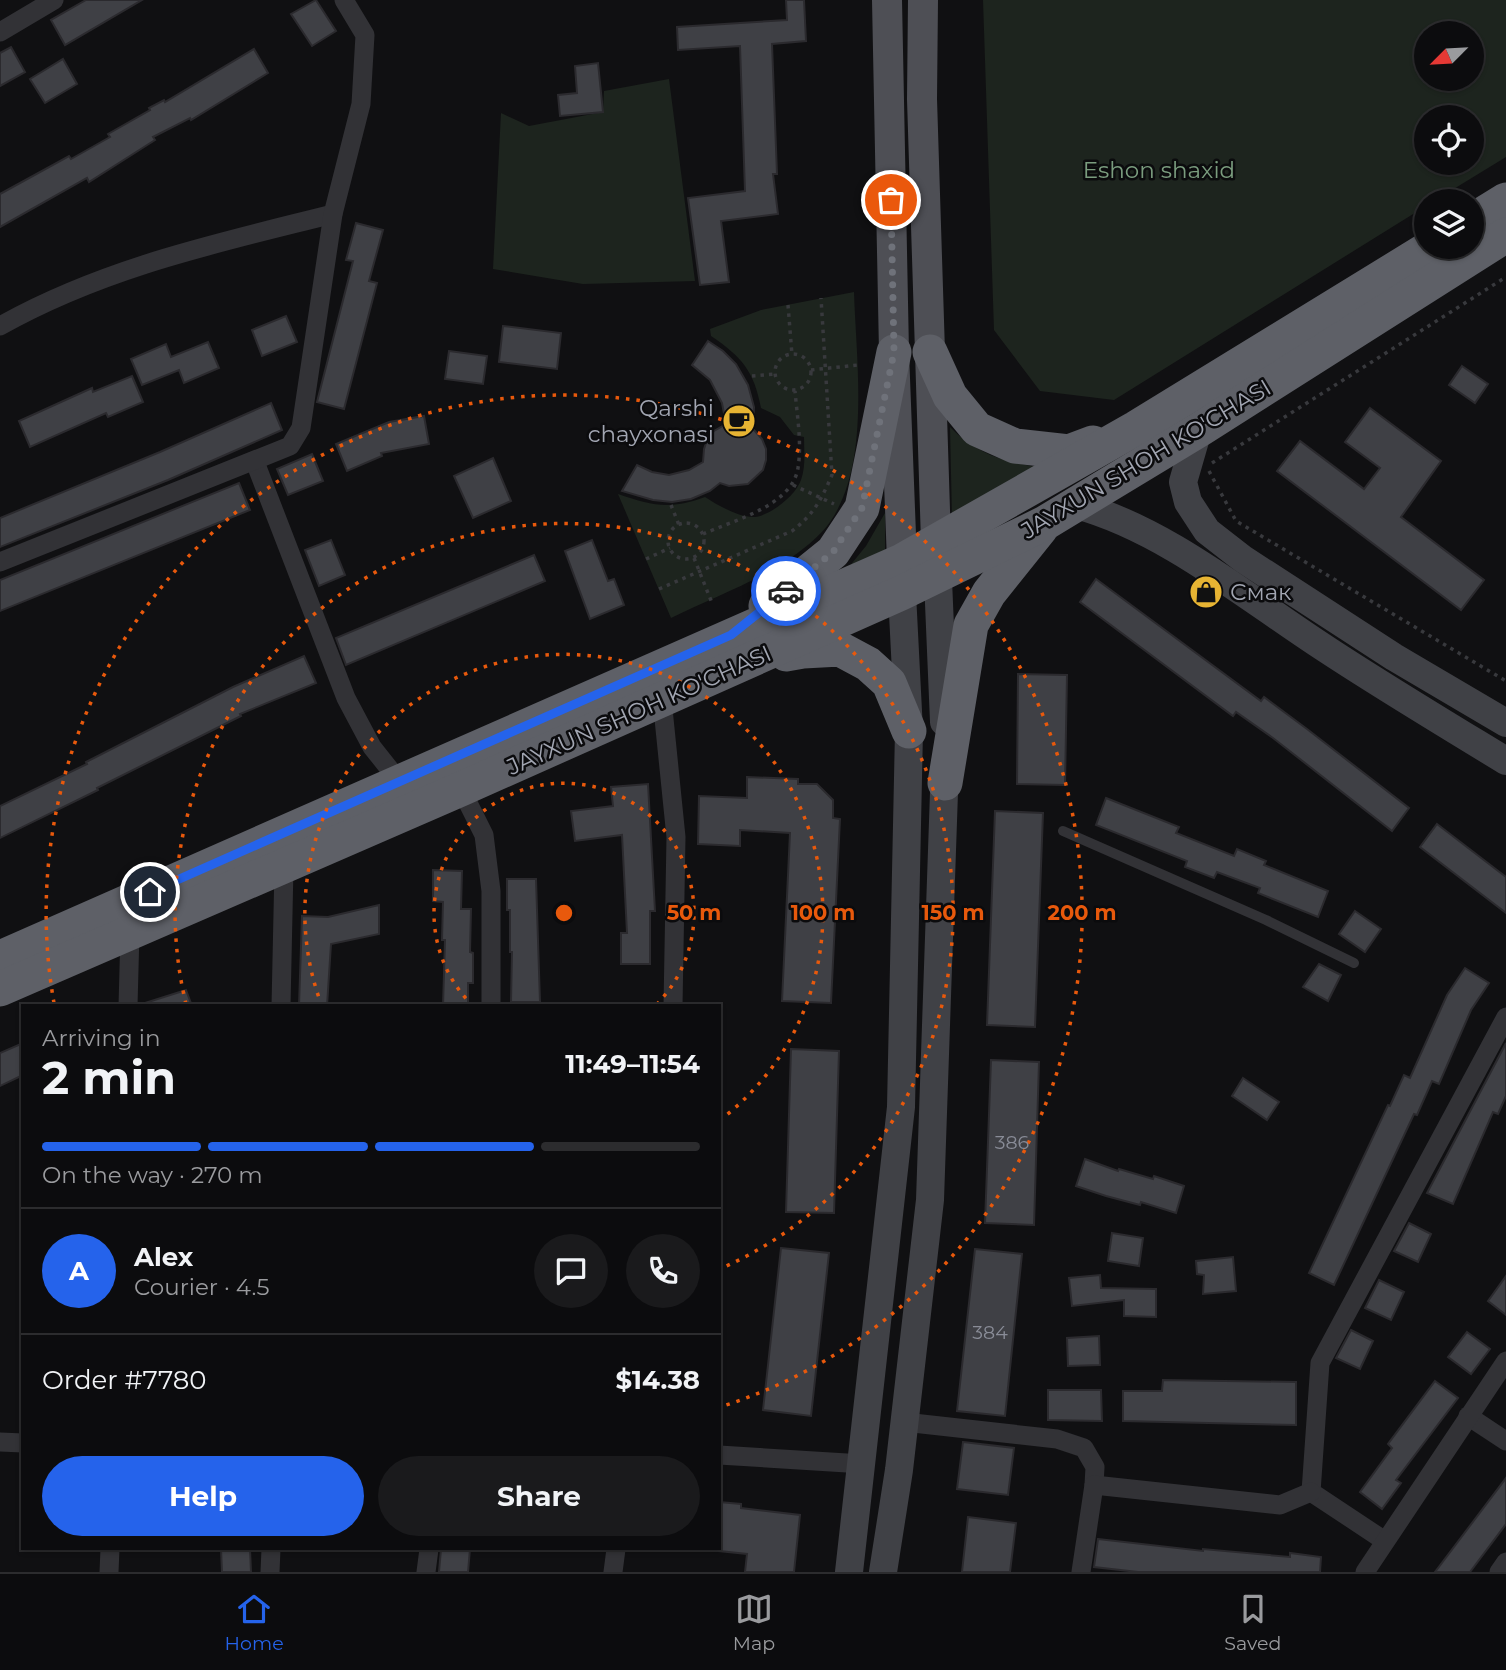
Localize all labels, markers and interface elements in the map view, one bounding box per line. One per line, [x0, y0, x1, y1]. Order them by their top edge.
north arrow [1414, 21, 1484, 91]
map controls [1414, 21, 1484, 259]
button: locate [1414, 105, 1484, 175]
park label: Eshon shaxid [1083, 156, 1235, 184]
pin [861, 170, 921, 230]
icon: bag [872, 181, 910, 219]
button: layers [1414, 189, 1484, 259]
street label: JAYXUN SHOH KO'CHASI [1015, 373, 1276, 545]
place label: Qarshi chayxonasi [588, 394, 714, 448]
cafe icon: Qarshi chayxonasi [720, 402, 758, 440]
courier [751, 556, 821, 626]
icon: car [767, 572, 805, 610]
shop icon: Смак [1187, 573, 1225, 611]
place label: Смак [1230, 578, 1292, 606]
street label: JAYXUN SHOH KO'CHASI [502, 639, 776, 781]
pin [120, 862, 180, 922]
icon: home [131, 873, 169, 911]
text: 50 m [667, 900, 721, 925]
text: 100 m [791, 900, 855, 925]
text: 150 m [922, 900, 984, 925]
text: 200 m [1048, 900, 1116, 925]
centre of rings [552, 901, 576, 925]
text: Arriving in [42, 1024, 161, 1052]
text: 11:49–11:54 [565, 1048, 700, 1080]
text: 2 min [42, 1049, 176, 1106]
house number: 386 [995, 1131, 1029, 1154]
text: On the way · 270 m [42, 1161, 263, 1189]
button: chat [534, 1234, 608, 1308]
button: phone [626, 1234, 700, 1308]
text: Alex [134, 1241, 193, 1273]
text: A [69, 1255, 89, 1287]
text: Courier · 4.5 [134, 1273, 269, 1301]
house number: 384 [972, 1321, 1008, 1344]
text: Order #7780 [42, 1364, 207, 1396]
text: $14.38 [615, 1364, 700, 1396]
button: Help [42, 1456, 364, 1536]
button: Share [378, 1456, 700, 1536]
tab: Home [225, 1590, 284, 1655]
tab: Map [733, 1590, 775, 1655]
tab: Saved [1224, 1590, 1281, 1655]

